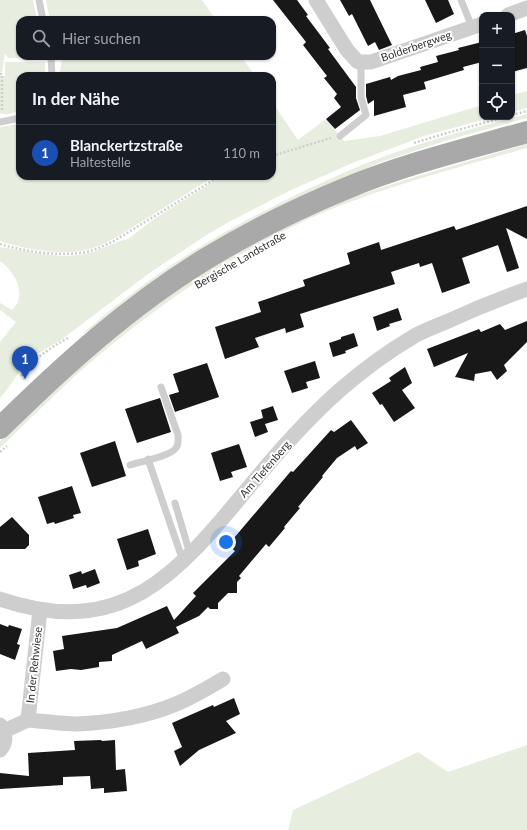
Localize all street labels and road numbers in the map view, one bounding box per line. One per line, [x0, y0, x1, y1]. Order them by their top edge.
street label: Bolderbergweg [379, 27, 453, 64]
street label: Bergische Landstraße [192, 228, 288, 291]
street label: Am Tiefenberg [236, 437, 293, 500]
street label: In der Rehwiese [23, 626, 44, 704]

